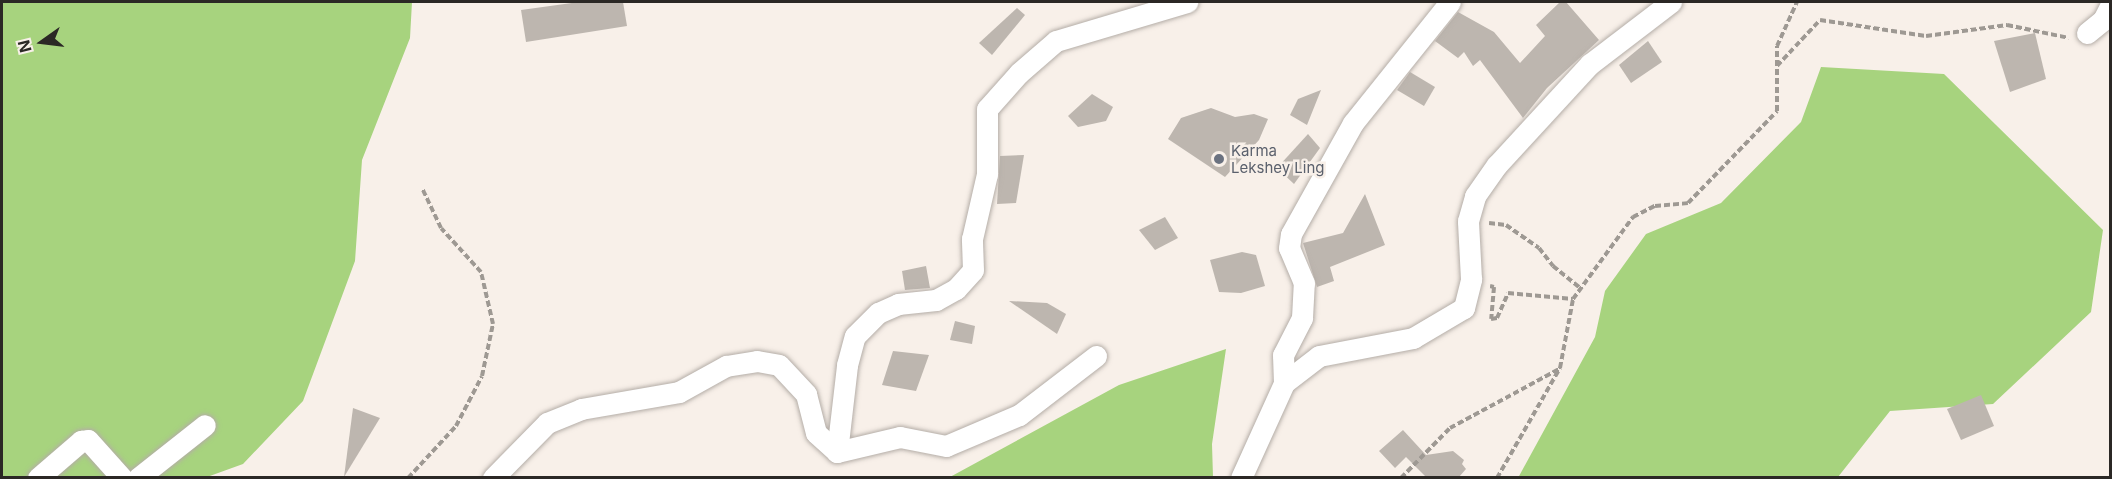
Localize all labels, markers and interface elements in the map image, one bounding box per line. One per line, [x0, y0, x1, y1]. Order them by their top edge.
north arrow [12, 12, 72, 72]
text: N [13, 38, 36, 55]
place label: Karma Lekshey Ling [1231, 141, 1325, 176]
marker: Karma Lekshey Ling [1212, 152, 1226, 166]

